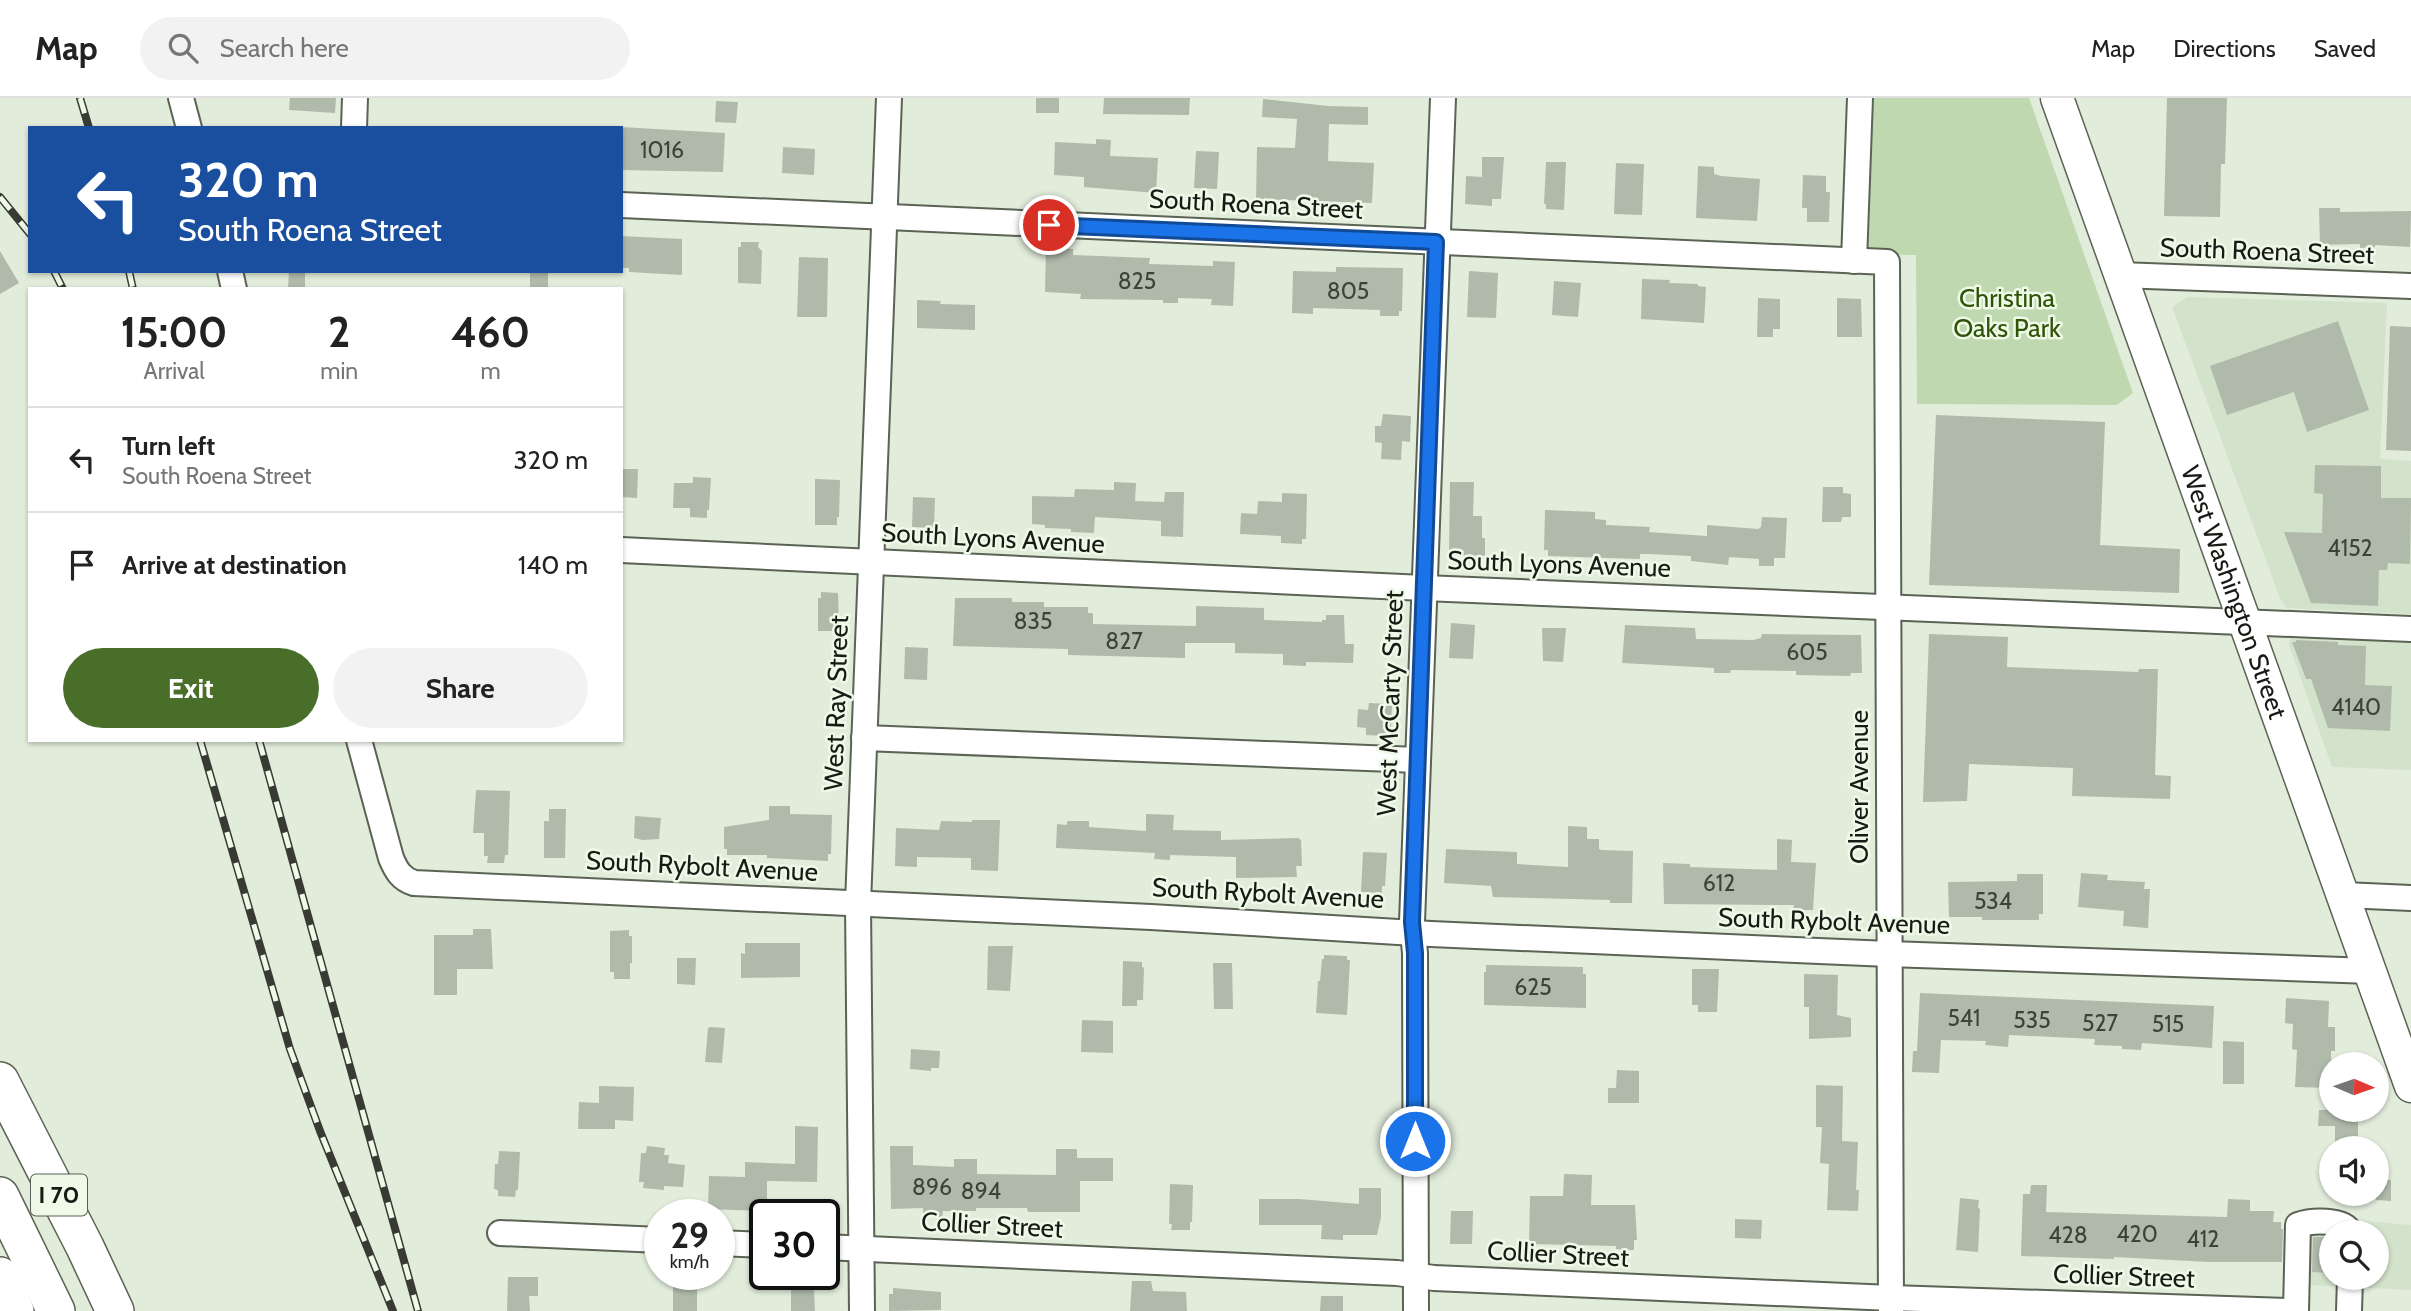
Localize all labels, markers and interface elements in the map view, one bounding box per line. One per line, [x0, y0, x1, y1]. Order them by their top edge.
search box [140, 17, 630, 80]
text: Map [35, 28, 98, 68]
icon: search [164, 29, 202, 67]
text: Search here [220, 32, 349, 64]
text: Map [2091, 34, 2135, 63]
text: Directions [2173, 34, 2276, 63]
text: Saved [2314, 34, 2376, 63]
house number: 1016 [640, 136, 684, 164]
text: 320 m [178, 150, 319, 209]
icon: left [63, 154, 154, 245]
street label: South Roena Street [1148, 182, 1364, 226]
pin [1019, 195, 1079, 255]
icon: arrive [1030, 206, 1068, 244]
text: South Roena Street [178, 210, 442, 249]
street label: South Roena Street [2159, 231, 2375, 271]
house number: 825 [1118, 267, 1156, 295]
house number: 805 [1327, 277, 1369, 305]
park label: Christina Oaks Park [1953, 282, 2061, 344]
text: 15:00 [121, 306, 227, 358]
text: 2 [328, 306, 350, 358]
text: 460 [451, 306, 530, 358]
text: Arrival [143, 357, 205, 385]
text: min [320, 357, 358, 385]
text: m [480, 357, 501, 385]
text: Turn left [122, 430, 215, 462]
icon: left [63, 441, 101, 479]
text: 320 m [514, 444, 588, 476]
street label: West Washington Street [2174, 461, 2294, 723]
text: South Roena Street [122, 462, 312, 490]
street label: South Lyons Avenue [880, 516, 1106, 560]
house number: 4152 [2327, 534, 2373, 562]
street label: South Lyons Avenue [1447, 544, 1671, 584]
icon: arrive [63, 546, 101, 584]
text: Arrive at destination [122, 549, 347, 581]
text: 140 m [518, 549, 588, 581]
street label: West McCarty Street [1370, 589, 1410, 816]
house number: 835 [1014, 607, 1052, 635]
street label: West Ray Street [817, 614, 855, 791]
house number: 827 [1105, 627, 1143, 655]
house number: 605 [1786, 638, 1828, 666]
button: Exit [63, 648, 319, 728]
button: Share [333, 648, 588, 728]
house number: 4140 [2331, 693, 2381, 721]
street label: Oliver Avenue [1843, 710, 1875, 864]
street label: South Rybolt Avenue [585, 844, 819, 888]
house number: 612 [1703, 869, 1735, 897]
street label: South Rybolt Avenue [1151, 871, 1385, 915]
house number: 534 [1974, 887, 2012, 915]
street label: South Rybolt Avenue [1717, 901, 1951, 941]
house number: 625 [1514, 973, 1552, 1001]
house number: 541 [1947, 1004, 1981, 1032]
house number: 535 [2013, 1006, 2051, 1034]
house number: 527 [2082, 1009, 2118, 1037]
house number: 515 [2152, 1010, 2184, 1038]
north arrow [2319, 1052, 2389, 1122]
map controls [2319, 1052, 2389, 1290]
position arrow [1378, 1104, 1452, 1178]
button: sound [2319, 1136, 2389, 1206]
house number: 896 [912, 1173, 952, 1201]
road number: I 70 [31, 1175, 87, 1216]
house number: 894 [961, 1177, 1001, 1205]
speed limit sign: 30 [749, 1199, 840, 1290]
street label: Collier Street [920, 1205, 1064, 1245]
text: 29 [670, 1214, 709, 1257]
house number: 420 [2116, 1220, 2158, 1248]
button: search [2319, 1220, 2389, 1290]
house number: 428 [2048, 1221, 2088, 1249]
house number: 412 [2187, 1225, 2219, 1253]
street label: Collier Street [1486, 1234, 1630, 1274]
text: km/h [670, 1251, 709, 1273]
street label: Collier Street [2053, 1258, 2196, 1294]

